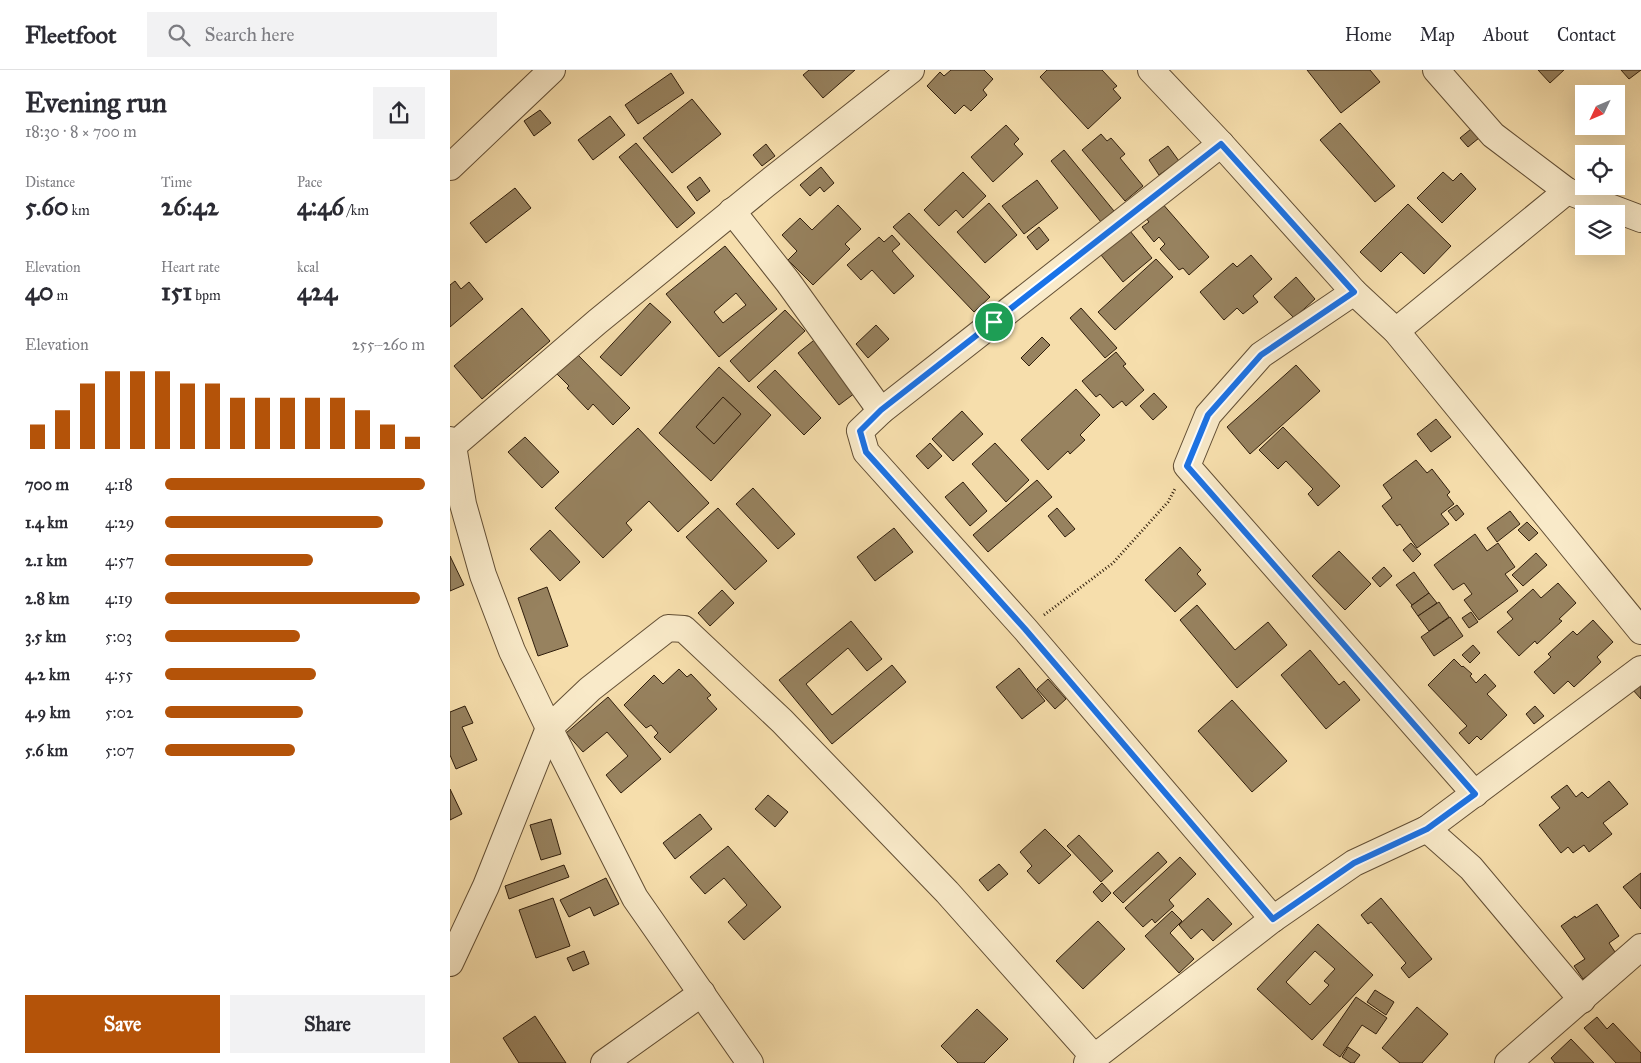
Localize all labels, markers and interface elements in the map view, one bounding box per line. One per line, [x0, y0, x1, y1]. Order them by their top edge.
search box [147, 12, 497, 57]
text: Fleetfoot [25, 20, 117, 50]
icon: search [165, 21, 193, 49]
text: Search here [205, 23, 294, 46]
text: Home [1345, 24, 1392, 46]
text: Map [1420, 24, 1455, 46]
text: About [1483, 24, 1529, 46]
text: Contact [1557, 24, 1616, 46]
text: Evening run [25, 85, 167, 120]
north arrow [1575, 85, 1625, 135]
map controls [1575, 85, 1625, 255]
button: share [373, 87, 425, 139]
text: 18:30 · 8 × 700 m [25, 122, 137, 141]
button: locate [1575, 145, 1625, 195]
text: Distance [25, 174, 75, 191]
text: Time [161, 174, 192, 191]
text: Pace [297, 174, 322, 191]
text: 5.60 [25, 191, 69, 222]
text: 26:42 [161, 191, 219, 222]
text: 4:46 [297, 191, 344, 222]
text: km [69, 202, 90, 219]
text: /km [344, 202, 369, 219]
button: layers [1575, 205, 1625, 255]
text: Elevation [25, 259, 81, 276]
text: Heart rate [161, 259, 220, 276]
text: kcal [297, 259, 319, 276]
text: 40 [25, 276, 53, 307]
text: 151 [161, 276, 192, 307]
text: 424 [297, 276, 337, 307]
text: m [53, 287, 68, 304]
text: bpm [192, 287, 221, 304]
pin [973, 301, 1015, 343]
icon: arrive [980, 308, 1008, 336]
text: Elevation [25, 335, 89, 354]
text: 255–260 m [352, 335, 425, 354]
text: 700 m [25, 475, 69, 494]
text: 4:18 [105, 475, 133, 494]
text: 1.4 km [25, 513, 68, 532]
text: 4:29 [105, 513, 134, 532]
text: 2.1 km [25, 551, 67, 570]
text: 4:57 [105, 551, 134, 570]
text: 2.8 km [25, 589, 69, 608]
text: 4:19 [105, 589, 133, 608]
text: 3.5 km [25, 627, 66, 646]
text: 5:03 [105, 627, 132, 646]
text: 4.2 km [25, 665, 70, 684]
text: 4:55 [105, 665, 133, 684]
text: 4.9 km [25, 703, 71, 722]
text: 5:02 [105, 703, 134, 722]
text: 5.6 km [25, 741, 68, 760]
text: 5:07 [105, 741, 134, 760]
button: Save [25, 995, 220, 1053]
button: Share [230, 995, 425, 1053]

